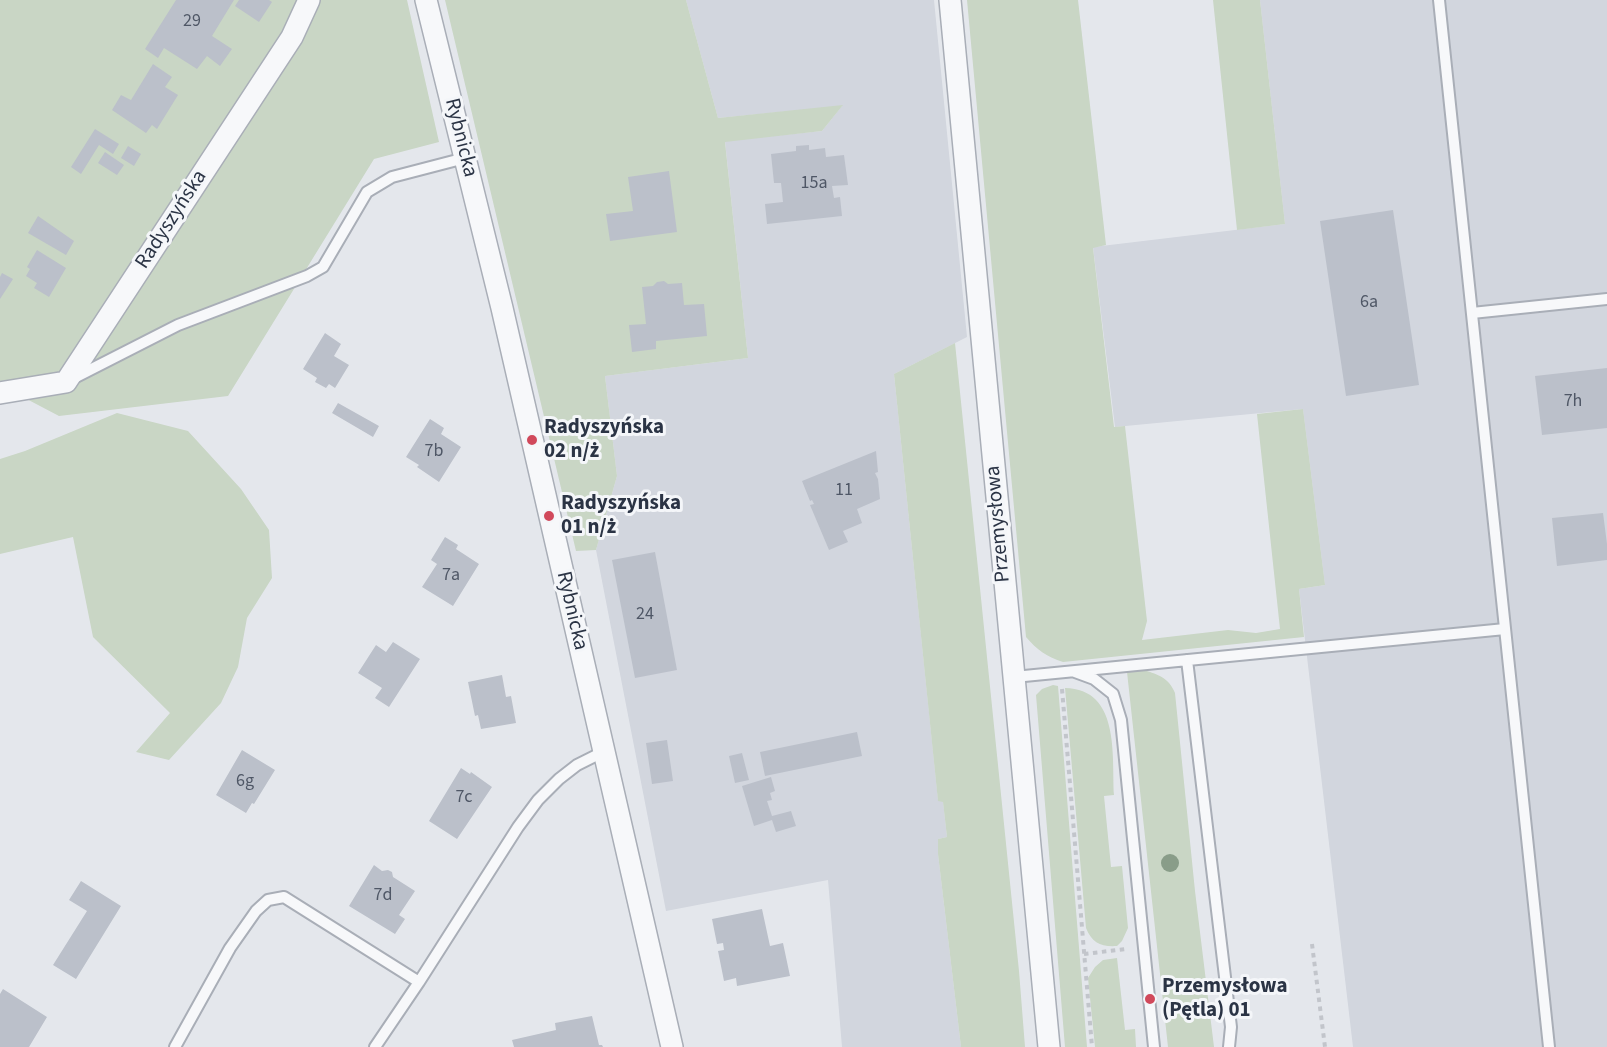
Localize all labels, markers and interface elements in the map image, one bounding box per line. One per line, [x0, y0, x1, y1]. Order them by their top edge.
house number: 29 [183, 11, 201, 33]
street label: Rybnicka [438, 96, 482, 180]
street label: Radyszyńska [131, 166, 213, 274]
house number: 15a [801, 173, 827, 195]
house number: 6a [1360, 292, 1378, 314]
house number: 7h [1564, 391, 1582, 413]
place label: Radyszyńska 02 n/ż [544, 415, 664, 465]
marker: Radyszyńska 02 n/ż [525, 433, 539, 447]
house number: 7b [425, 441, 443, 463]
street label: Przemysłowa [981, 464, 1017, 584]
house number: 11 [835, 480, 853, 502]
place label: Radyszyńska 01 n/ż [561, 491, 681, 541]
marker: Radyszyńska 01 n/ż [542, 509, 556, 523]
house number: 7a [442, 565, 460, 587]
street label: Rybnicka [550, 569, 592, 653]
house number: 24 [636, 604, 654, 626]
house number: 6g [236, 771, 254, 793]
house number: 7c [455, 787, 473, 809]
house number: 7d [374, 885, 392, 907]
place label: Przemysłowa (Pętla) 01 [1162, 974, 1287, 1024]
marker: Przemysłowa (Pętla) 01 [1143, 992, 1157, 1006]

